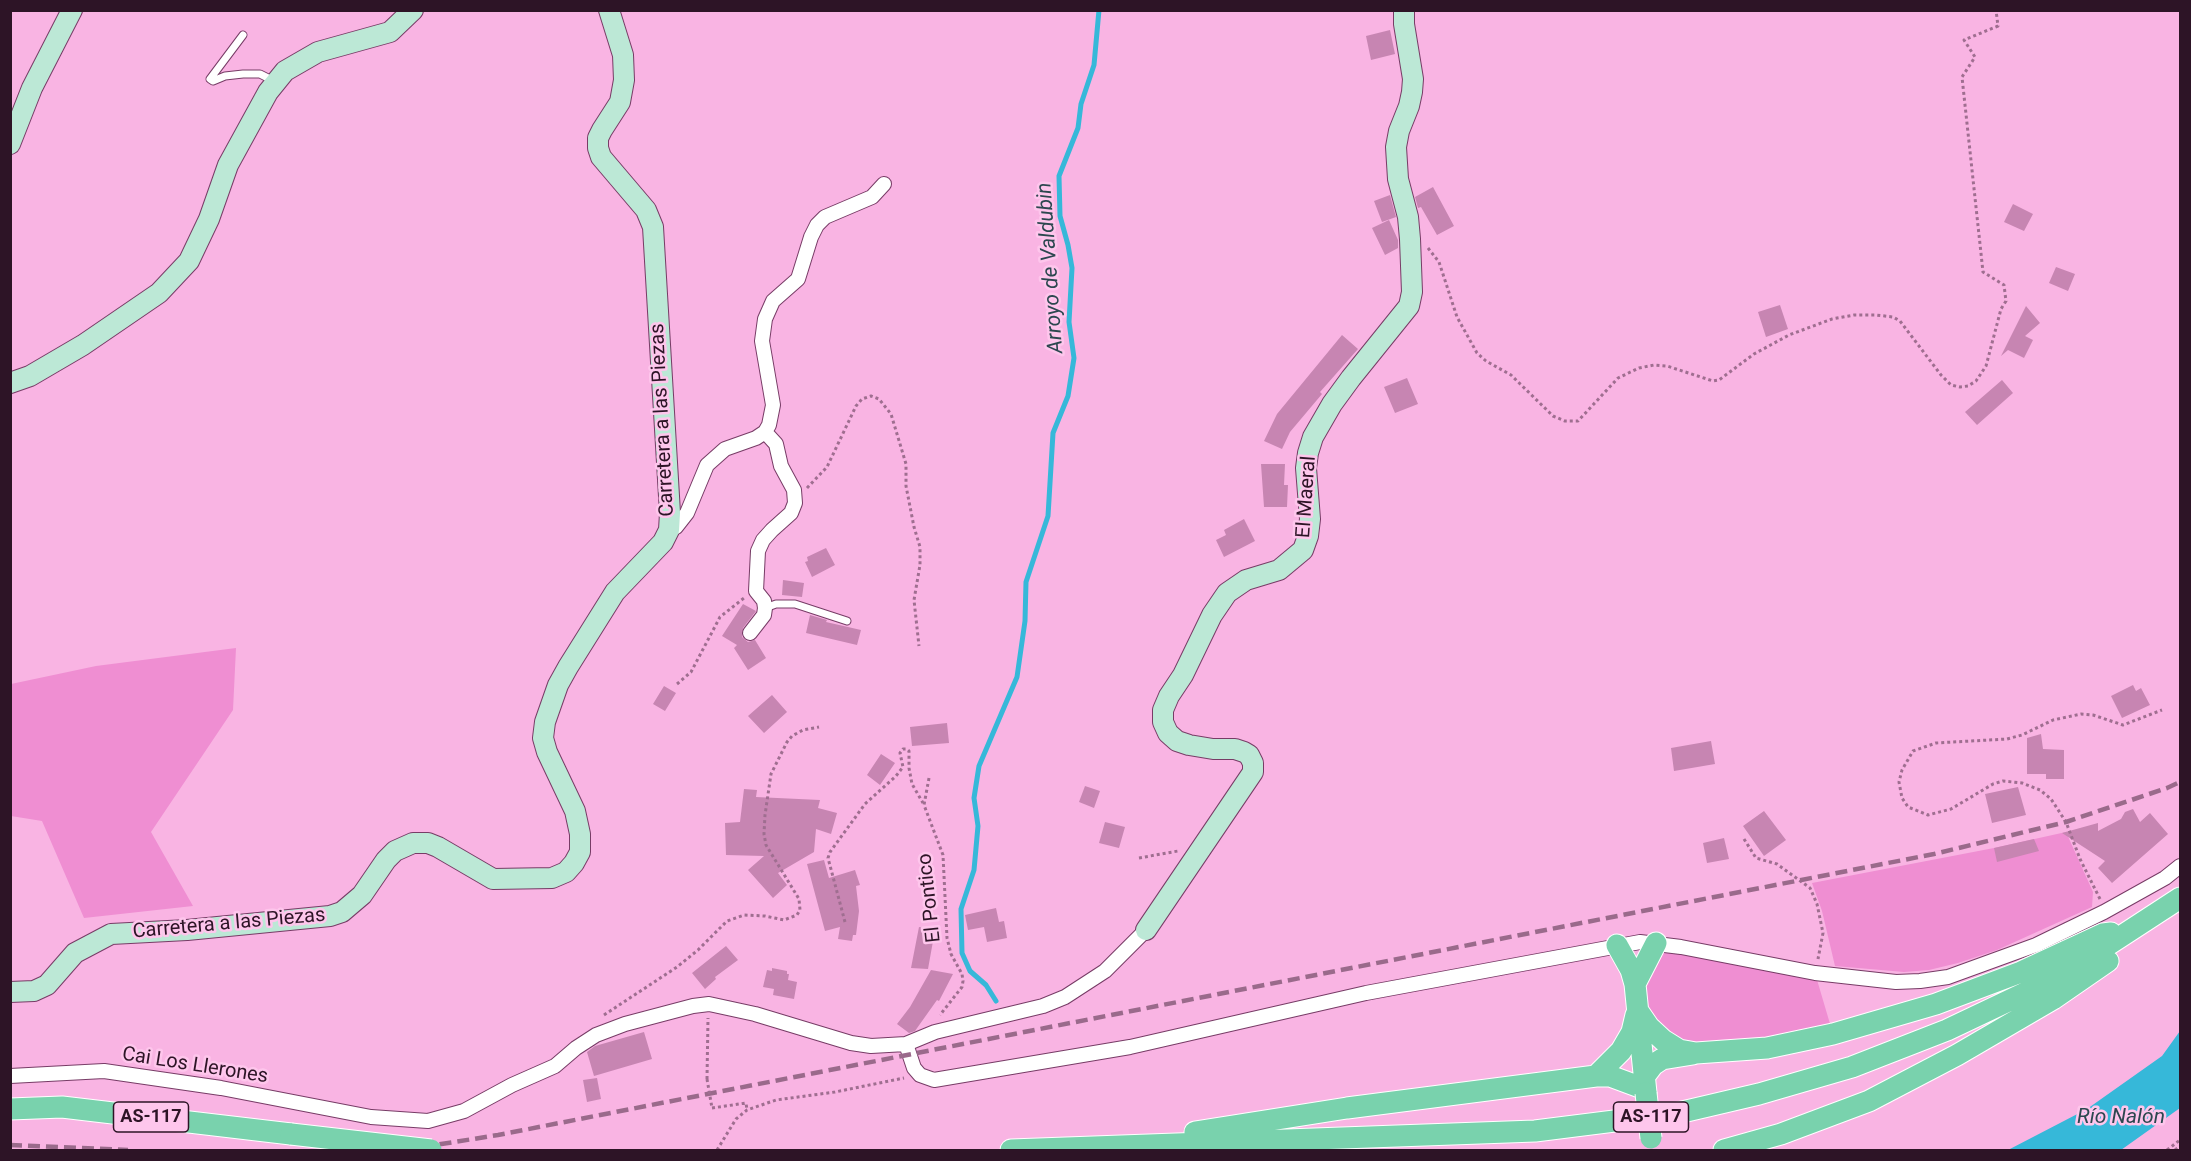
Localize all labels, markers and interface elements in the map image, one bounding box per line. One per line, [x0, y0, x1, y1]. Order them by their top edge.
water label: Arroyo de Valdubin [1032, 182, 1070, 354]
street label: Carretera a las Piezas [646, 323, 680, 517]
street label: El Maeral [1292, 455, 1322, 539]
street label: El Pontico [913, 852, 947, 944]
street label: Carretera a las Piezas [132, 904, 326, 944]
street label: Cai Los Llerones [120, 1043, 270, 1089]
road number: AS-117 [114, 1102, 188, 1132]
road number: AS-117 [1614, 1102, 1688, 1132]
water label: Río Nalón [2077, 1105, 2165, 1131]

